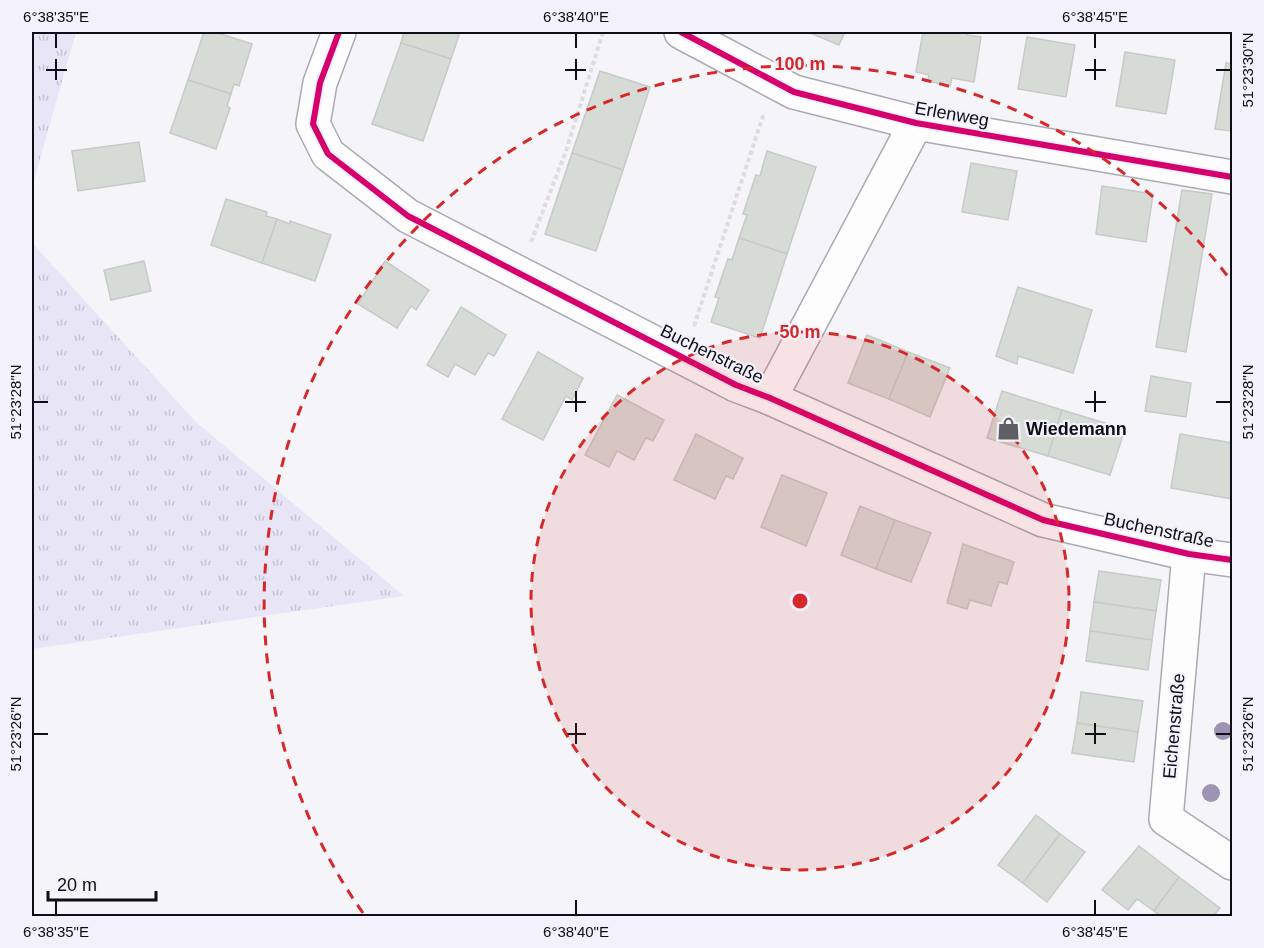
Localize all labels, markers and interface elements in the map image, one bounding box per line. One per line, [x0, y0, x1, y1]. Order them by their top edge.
text: 6°38'35"E [23, 8, 89, 25]
text: 6°38'40"E [543, 8, 609, 25]
text: 6°38'45"E [1062, 8, 1128, 25]
text: 51°23'30"N [1239, 32, 1256, 108]
text: 100 m [774, 54, 826, 74]
street label: Erlenweg [913, 98, 991, 130]
street label: Buchenstraße [657, 320, 767, 388]
text: 50 m [779, 322, 821, 342]
text: 51°23'28"N [7, 364, 24, 440]
text: 51°23'28"N [1239, 364, 1256, 440]
shop icon: Wiedemann [995, 416, 1021, 442]
place label: Wiedemann [1026, 419, 1127, 439]
street label: Buchenstraße [1102, 509, 1216, 551]
centre of rings [790, 591, 810, 611]
street label: Eichenstraße [1159, 672, 1189, 780]
text: 51°23'26"N [7, 696, 24, 772]
text: 51°23'26"N [1239, 696, 1256, 772]
scale bar [48, 864, 156, 902]
text: 20 m [57, 875, 97, 895]
text: 6°38'35"E [23, 923, 89, 940]
text: 6°38'40"E [543, 923, 609, 940]
text: 6°38'45"E [1062, 923, 1128, 940]

